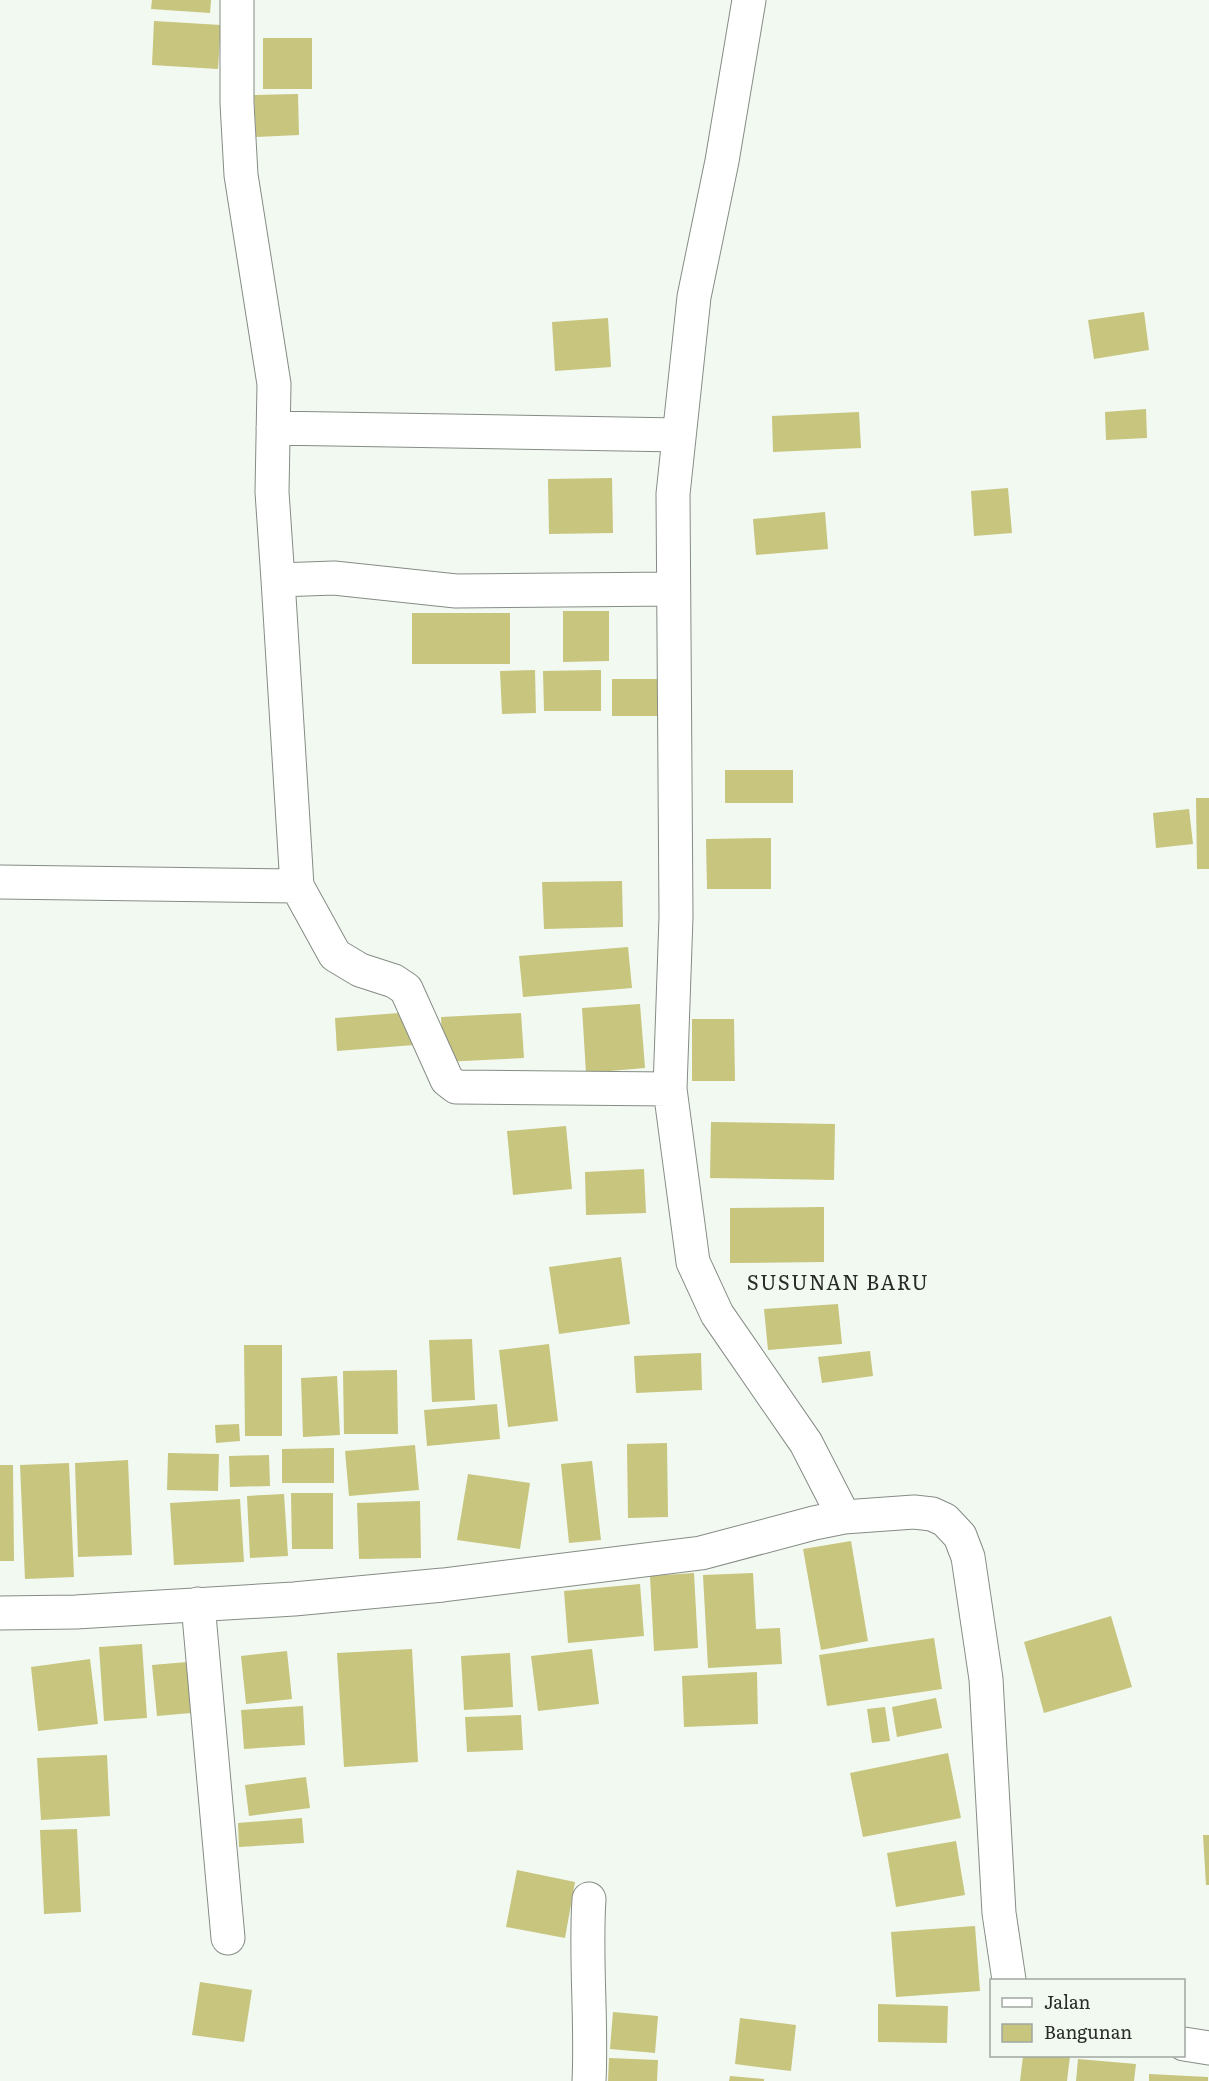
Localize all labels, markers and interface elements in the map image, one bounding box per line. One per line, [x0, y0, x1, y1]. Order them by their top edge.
district label: SUSUNAN BARU [747, 1266, 929, 1296]
legend [990, 1979, 1185, 2057]
text: Jalan [1044, 1988, 1091, 2015]
text: Bangunan [1044, 2018, 1132, 2045]

